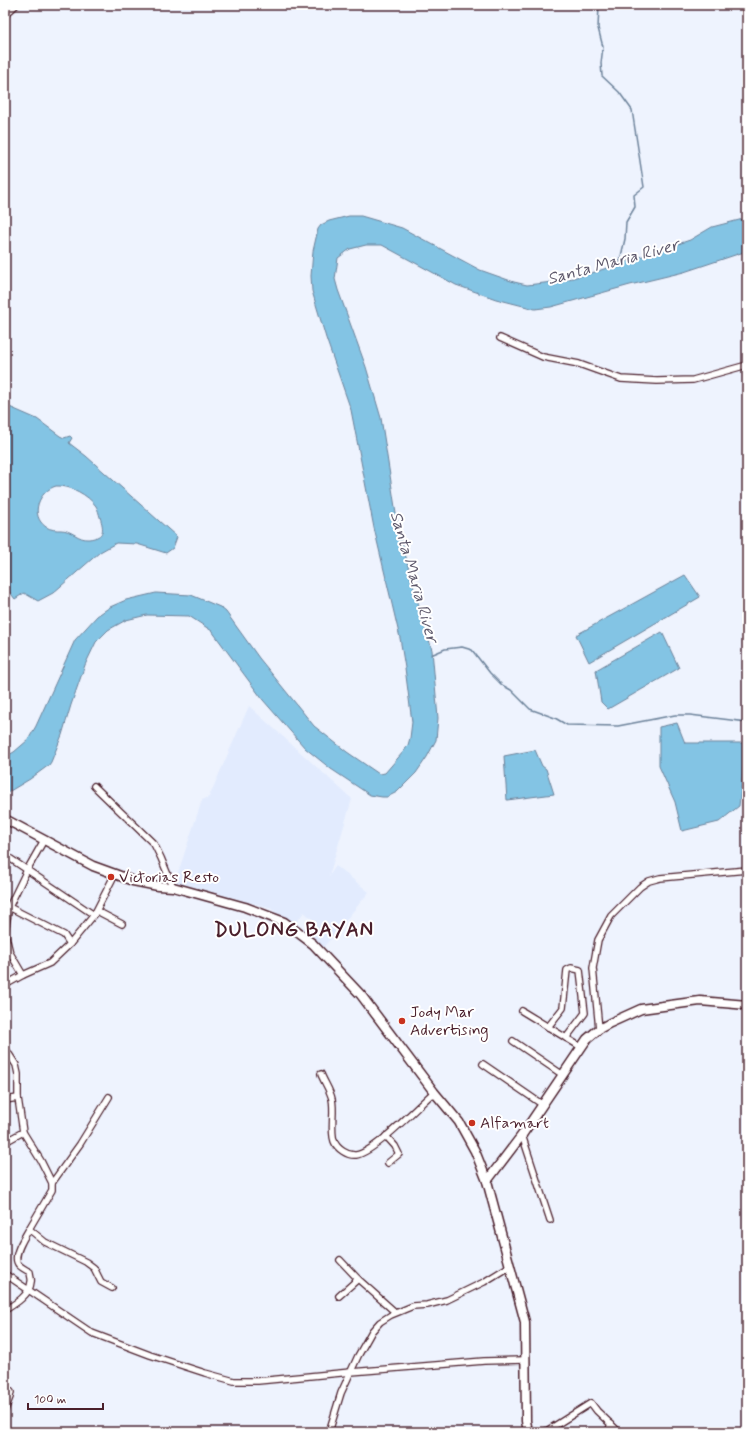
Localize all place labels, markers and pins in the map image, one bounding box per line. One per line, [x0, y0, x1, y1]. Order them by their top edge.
place label: Victorias Resto [119, 867, 219, 888]
marker: Victorias Resto [106, 872, 116, 882]
place label: Jody Mar Advertising [410, 1002, 489, 1042]
marker: Jody Mar Advertising [397, 1016, 407, 1026]
place label: Alfamart [480, 1113, 549, 1134]
marker: Alfamart [467, 1118, 477, 1128]

